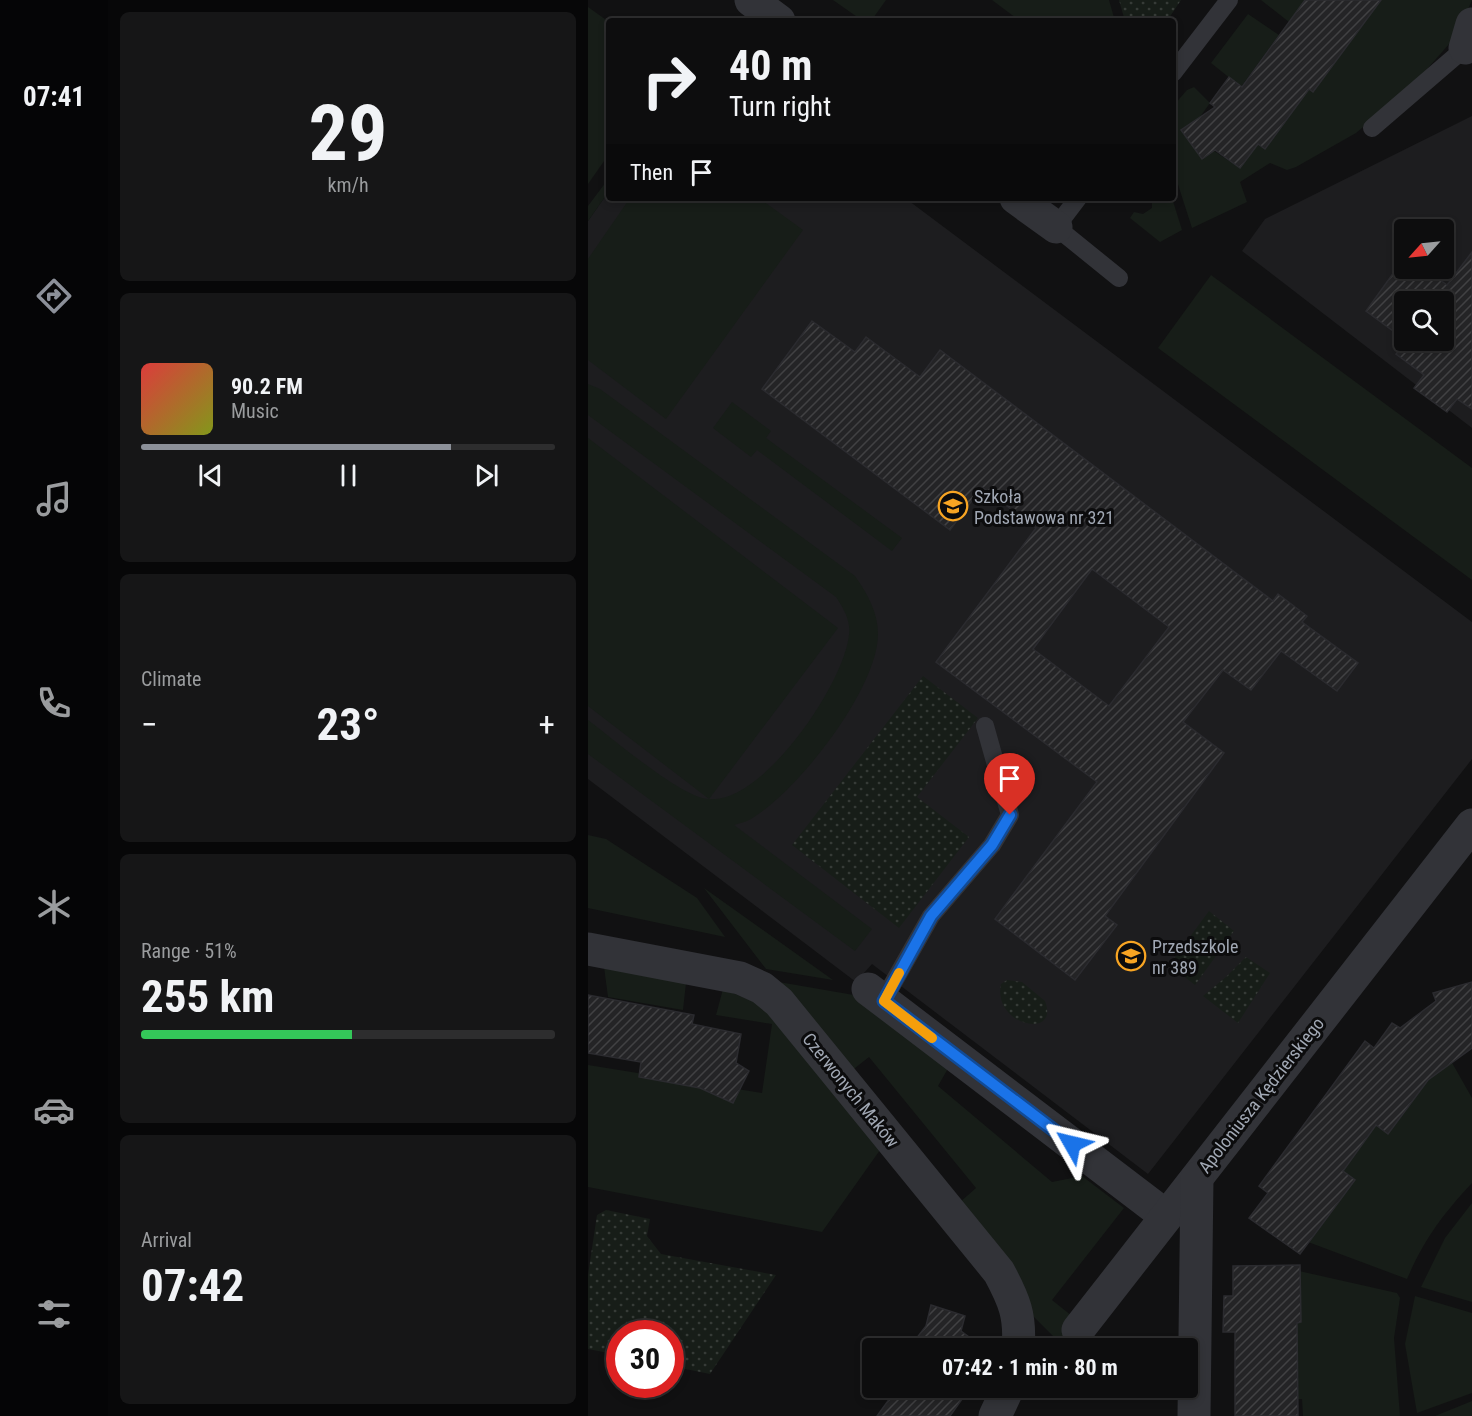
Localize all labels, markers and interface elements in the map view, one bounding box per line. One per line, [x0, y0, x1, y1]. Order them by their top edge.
text: 40 m [729, 41, 812, 90]
icon: right [630, 42, 708, 120]
text: 07:41 [23, 81, 85, 113]
text: 29 [309, 88, 387, 179]
text: Turn right [729, 91, 831, 123]
icon: arrive [685, 156, 718, 189]
text: Then [630, 160, 673, 185]
text: km/h [327, 173, 369, 197]
north arrow [1394, 219, 1454, 279]
map controls [1394, 219, 1454, 351]
icon: directions [33, 275, 75, 317]
button: search [1394, 291, 1454, 351]
text: 90.2 FM [231, 374, 303, 399]
text: Music [231, 399, 279, 423]
icon: previous [194, 459, 227, 492]
icon: pause [332, 459, 365, 492]
icon: next [470, 459, 503, 492]
icon: music [33, 478, 75, 520]
place label: Szkoła Podstawowa nr 321 [974, 486, 1114, 528]
school or university icon: Szkoła Podstawowa nr 321 [937, 490, 969, 522]
text: Climate [141, 667, 201, 691]
icon: phone [33, 682, 75, 724]
text: 23° [317, 698, 380, 751]
text: − [141, 705, 158, 744]
text: + [539, 705, 555, 744]
pin [984, 753, 1035, 815]
icon: arrive [993, 762, 1026, 795]
icon: climate [33, 886, 75, 928]
place label: Przedszkole nr 389 [1152, 936, 1238, 978]
text: Range · 51% [141, 939, 237, 963]
school or university icon: Przedszkole nr 389 [1115, 940, 1147, 972]
text: 255 km [141, 970, 274, 1023]
street label: Apoloniusza Kędzierskiego [1194, 1013, 1328, 1177]
street label: Czerwonych Maków [798, 1029, 904, 1152]
icon: car [33, 1089, 75, 1131]
position arrow [1040, 1112, 1104, 1176]
text: Arrival [141, 1228, 192, 1252]
text: 07:42 [141, 1259, 244, 1312]
icon: filters [33, 1293, 75, 1335]
speed limit sign: 30 [606, 1320, 684, 1398]
text: 07:42 · 1 min · 80 m [942, 1355, 1118, 1380]

